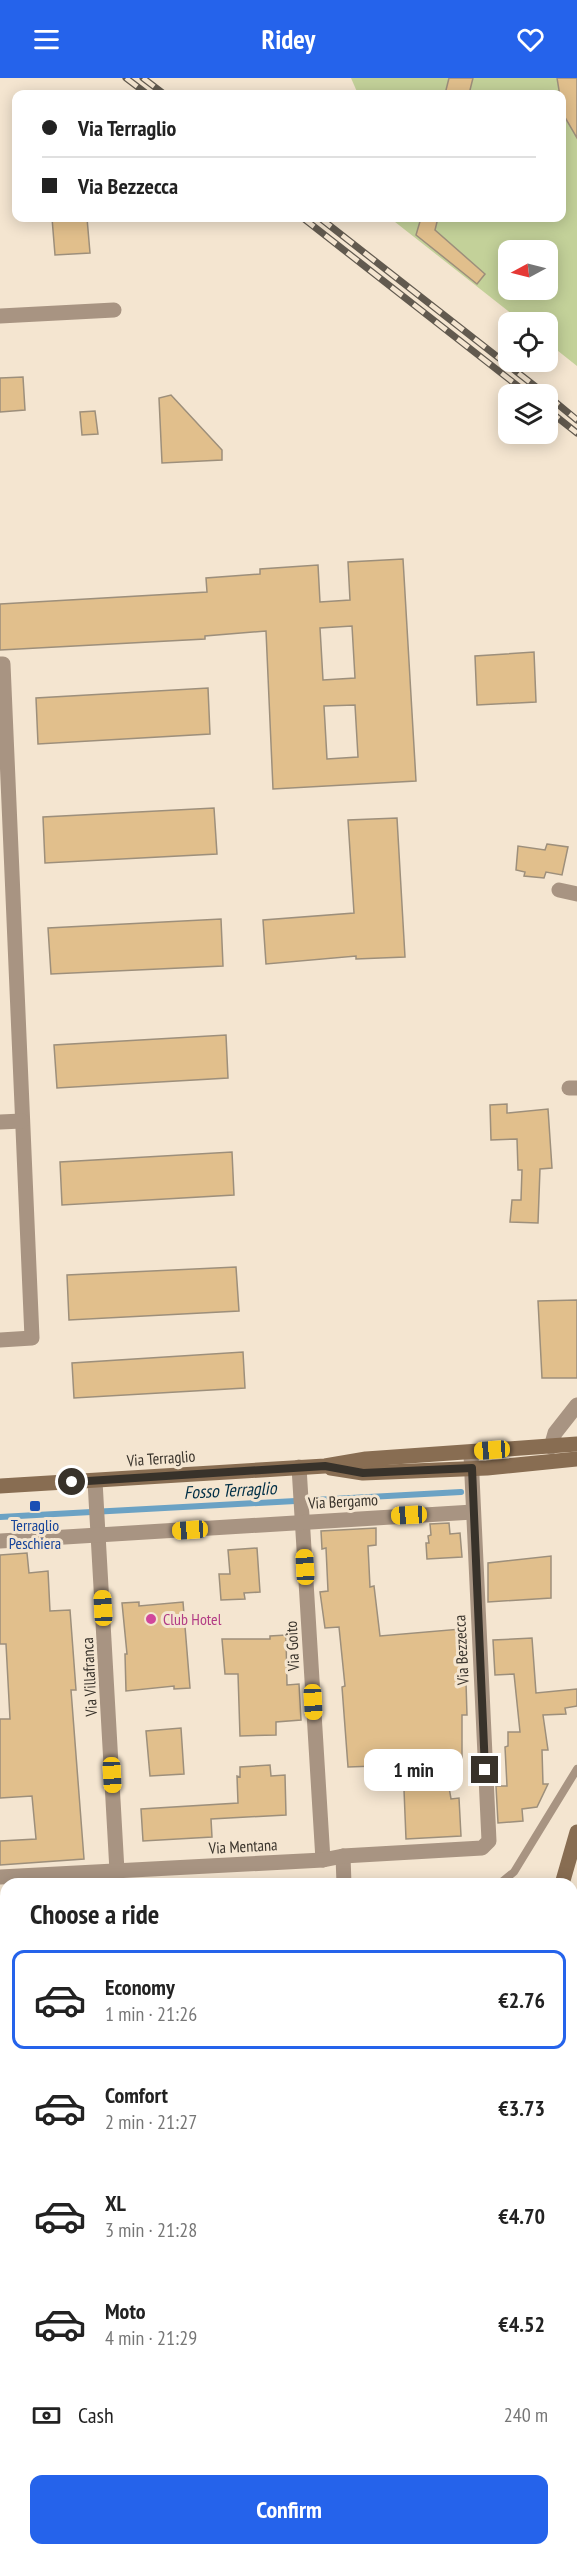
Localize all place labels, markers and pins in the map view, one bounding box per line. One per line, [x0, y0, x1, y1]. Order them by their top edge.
marker: Terraglio Peschiera [28, 1499, 42, 1513]
place label: Terraglio Peschiera [9, 1515, 61, 1553]
place label: Club Hotel [163, 1609, 222, 1629]
marker: Club Hotel [144, 1612, 158, 1626]

